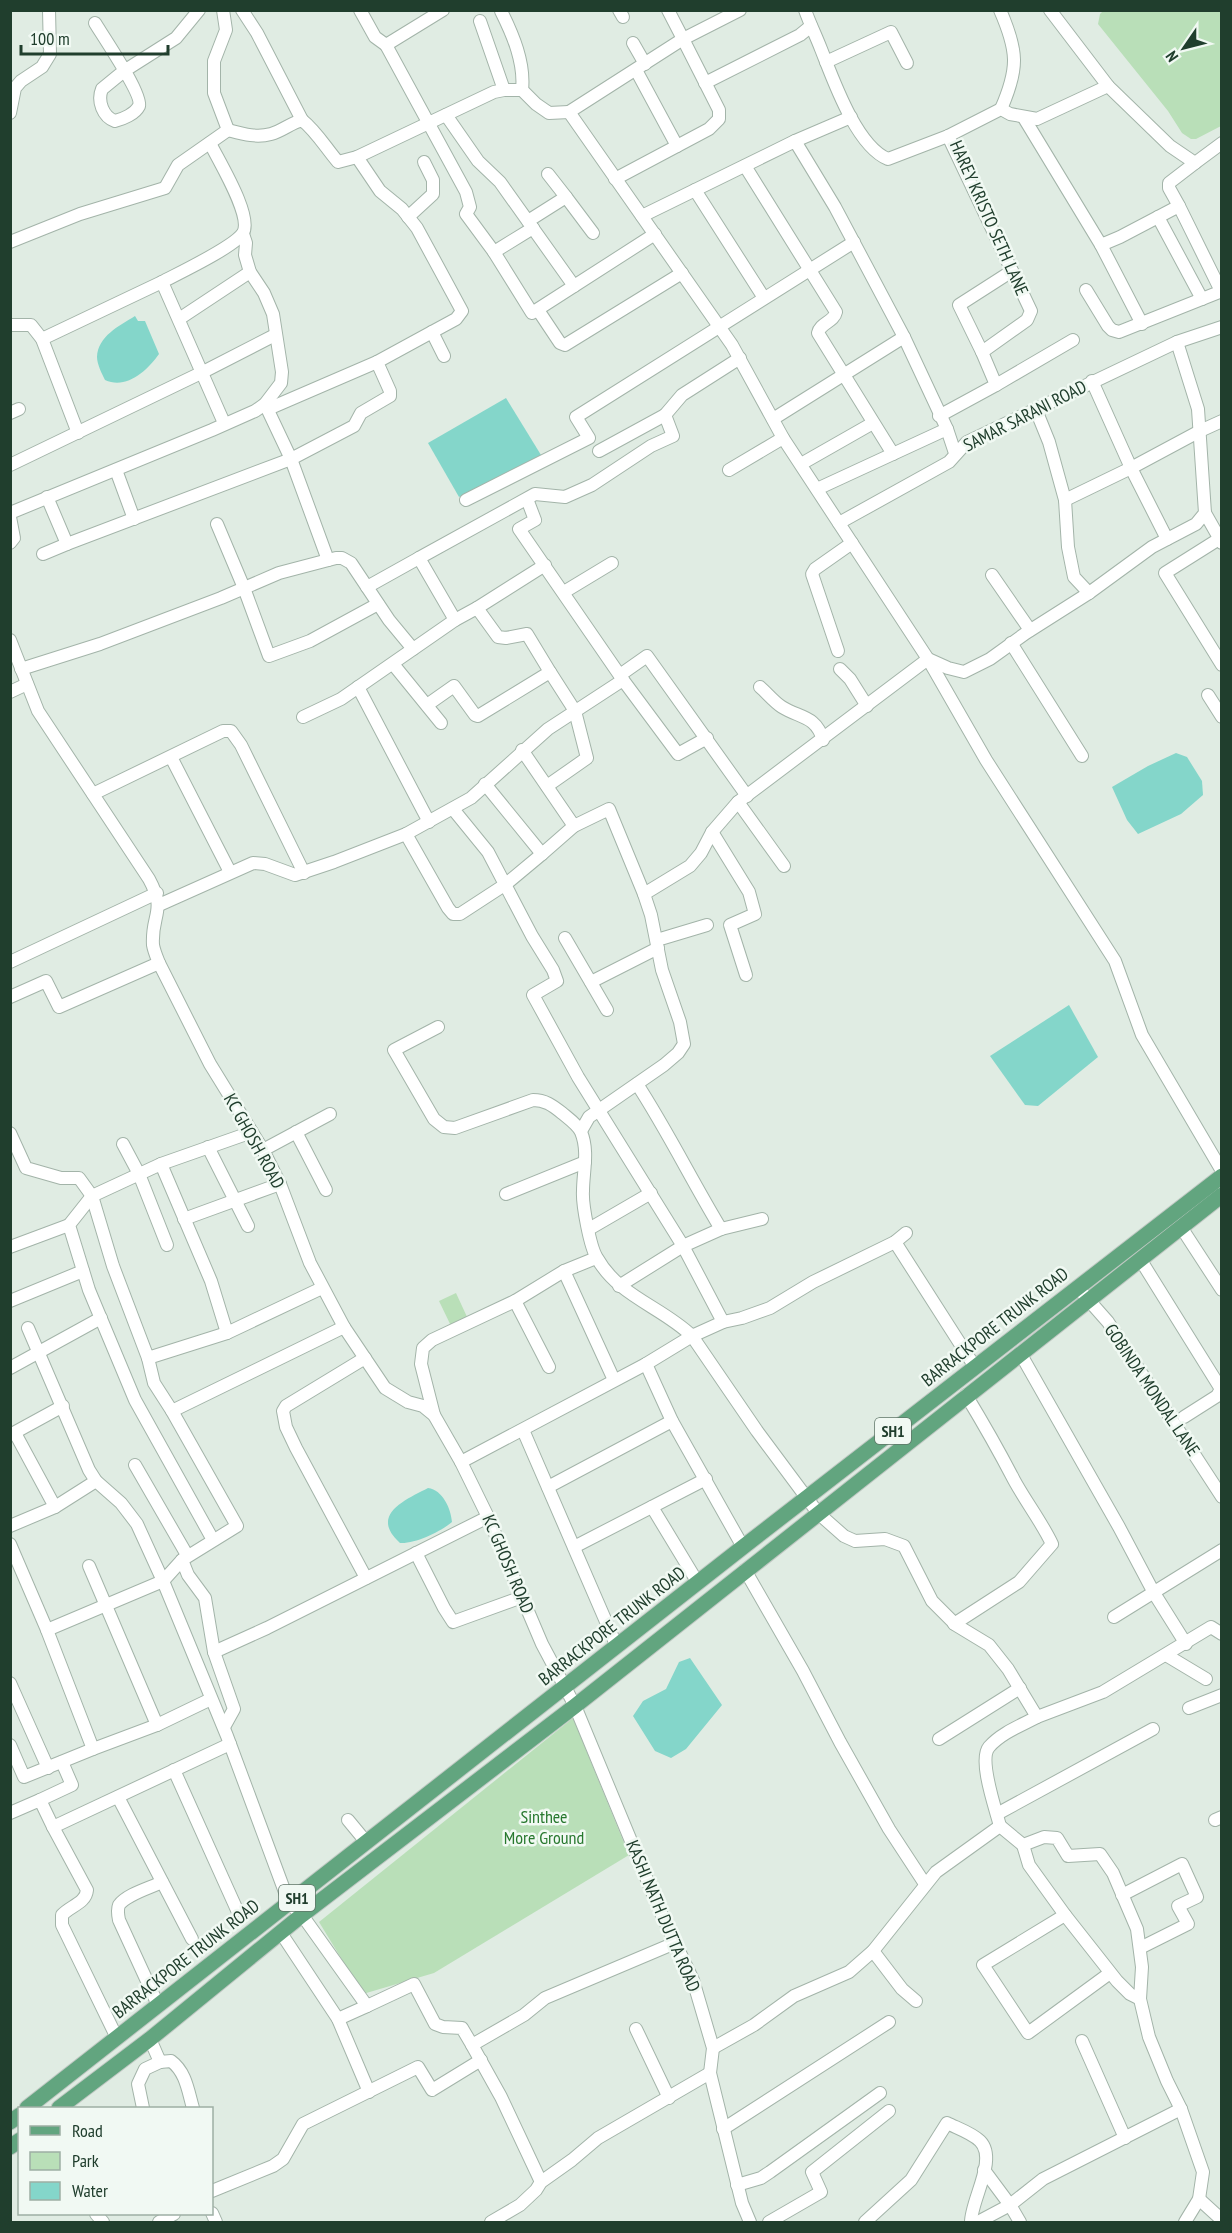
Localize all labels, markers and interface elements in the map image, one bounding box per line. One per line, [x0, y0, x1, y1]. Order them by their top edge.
scale bar [21, 18, 168, 56]
north arrow [1154, 18, 1214, 78]
text: 100 m [30, 27, 70, 50]
text: N [1161, 47, 1182, 66]
street label: HAREY KRISTO SETH LANE [945, 137, 1034, 299]
street label: SAMAR SARANI ROAD [959, 375, 1090, 456]
street label: KC GHOSH ROAD [219, 1089, 290, 1192]
street label: BARRACKPORE TRUNK ROAD [917, 1262, 1073, 1391]
street label: GOBINDA MONDAL LANE [1100, 1319, 1205, 1460]
road number: SH1 [875, 1418, 911, 1444]
street label: KC GHOSH ROAD [477, 1511, 540, 1617]
street label: BARRACKPORE TRUNK ROAD [534, 1561, 690, 1690]
park label: Sinthee More Ground [504, 1805, 584, 1849]
street label: KASHI NATH DUTTA ROAD [621, 1836, 706, 1995]
road number: SH1 [279, 1885, 315, 1911]
street label: BARRACKPORE TRUNK ROAD [108, 1894, 264, 2023]
legend [18, 2107, 213, 2215]
text: Road [72, 2119, 103, 2142]
text: Park [72, 2149, 99, 2172]
text: Water [72, 2179, 108, 2202]

